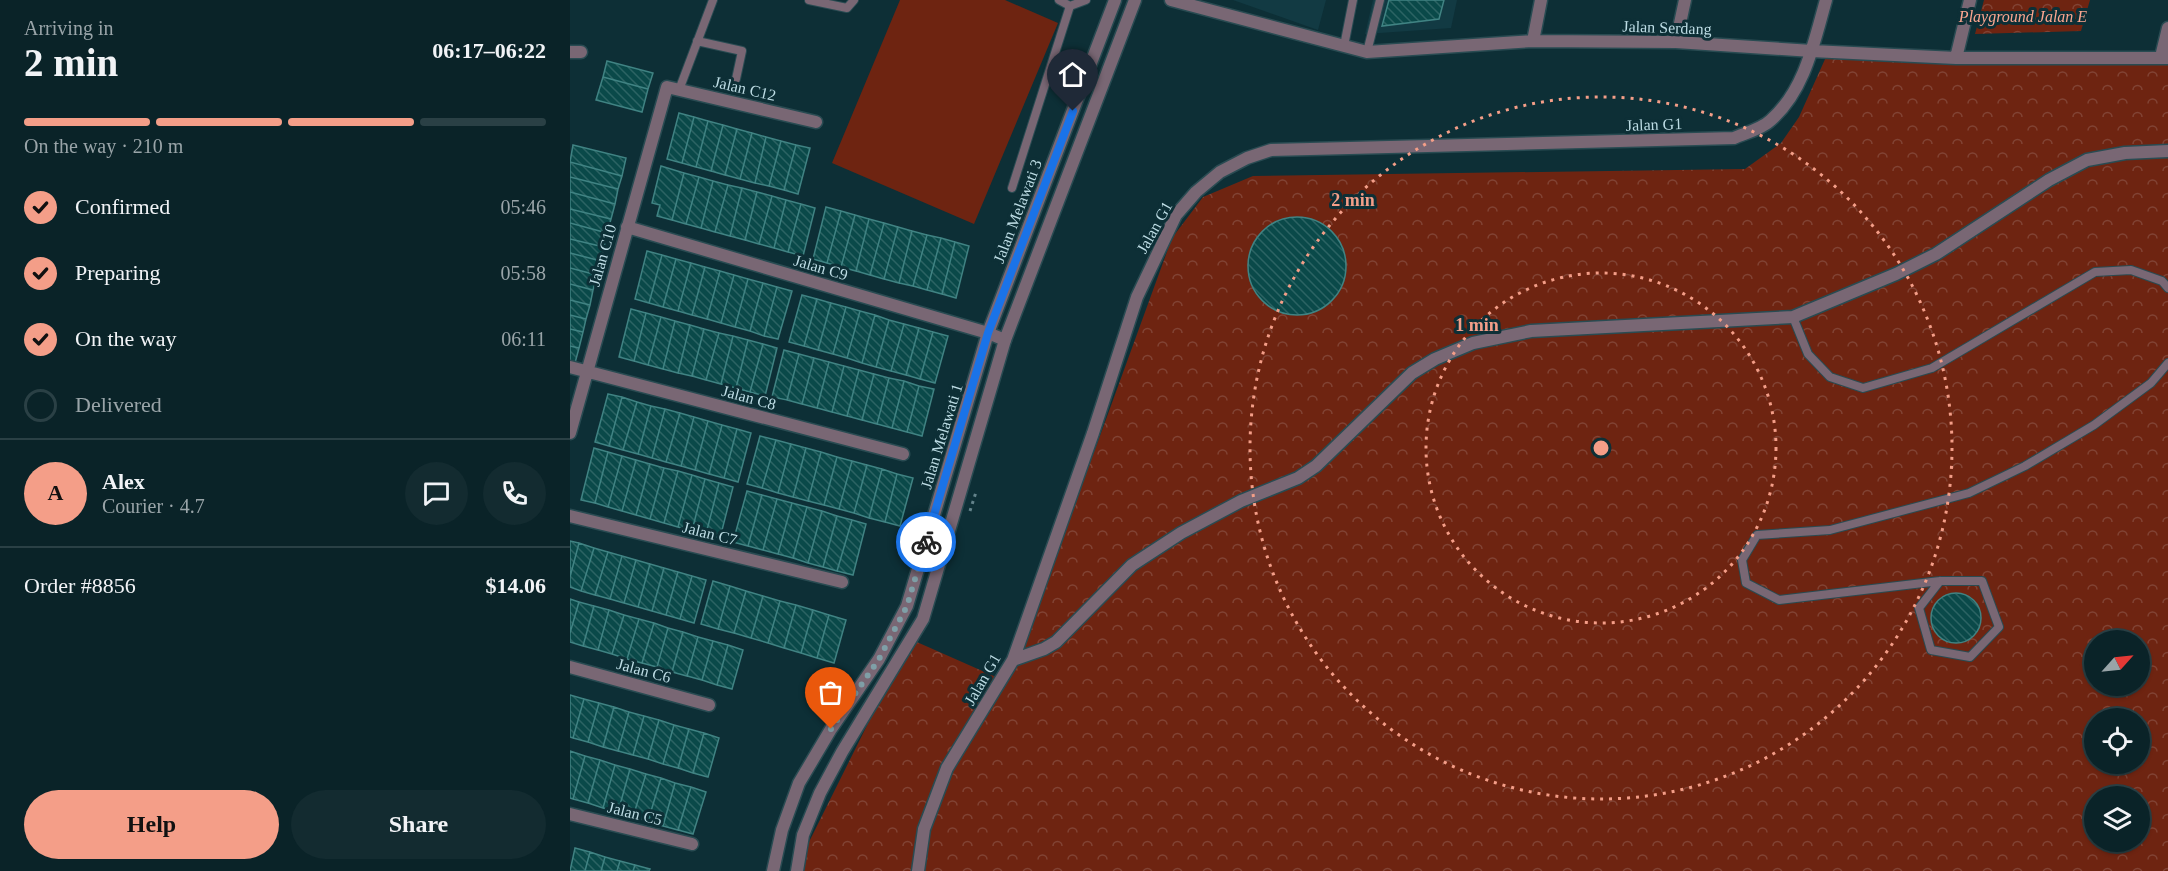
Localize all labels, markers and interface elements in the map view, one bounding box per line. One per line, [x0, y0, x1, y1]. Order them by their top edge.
park label: Playground Jalan E [1958, 8, 2087, 26]
text: Arriving in [24, 17, 113, 39]
street label: Jalan Serdang [1622, 17, 1712, 39]
text: 06:17–06:22 [432, 38, 546, 63]
text: 2 min [24, 41, 118, 84]
pin [1047, 49, 1098, 111]
icon: home [1056, 58, 1089, 91]
street label: Jalan C12 [712, 73, 778, 104]
street label: Jalan G1 [1626, 115, 1683, 134]
text: On the way · 210 m [24, 135, 183, 157]
street label: Jalan Melawati 3 [990, 157, 1045, 265]
text: 2 min [1331, 190, 1375, 210]
icon: check [24, 191, 57, 224]
text: Confirmed [75, 194, 170, 219]
text: 05:46 [500, 196, 546, 218]
street label: Jalan G1 [1133, 198, 1176, 256]
street label: Jalan C10 [586, 222, 619, 288]
street label: Jalan C9 [792, 252, 850, 283]
icon: check [24, 257, 57, 290]
text: Preparing [75, 260, 161, 285]
text: 05:58 [500, 262, 546, 284]
text: 1 min [1455, 315, 1499, 335]
icon: check [24, 323, 57, 356]
text: On the way [75, 326, 176, 351]
text: 06:11 [501, 328, 546, 350]
street label: Jalan Melawati 1 [917, 381, 966, 491]
street label: Jalan C8 [720, 382, 778, 413]
text: Delivered [75, 392, 162, 417]
centre of rings [1591, 438, 1611, 458]
button: chat [405, 462, 468, 525]
button: phone [483, 462, 546, 525]
text: Alex [102, 469, 145, 494]
text: A [48, 480, 63, 505]
text: Courier · 4.7 [102, 495, 205, 517]
courier [896, 512, 956, 572]
street label: Jalan C7 [681, 519, 739, 548]
icon: bike [910, 526, 943, 559]
text: Order #8856 [24, 573, 136, 598]
text: $14.06 [486, 573, 546, 598]
north arrow [2084, 630, 2150, 696]
map controls [2084, 630, 2150, 852]
street label: Jalan G1 [961, 651, 1004, 708]
street label: Jalan C6 [615, 655, 673, 686]
pin [805, 667, 856, 729]
icon: bag [814, 676, 847, 709]
button: locate [2084, 708, 2150, 774]
button: layers [2084, 786, 2150, 852]
button: Help [24, 790, 279, 859]
button: Share [291, 790, 546, 859]
street label: Jalan C5 [606, 799, 664, 828]

